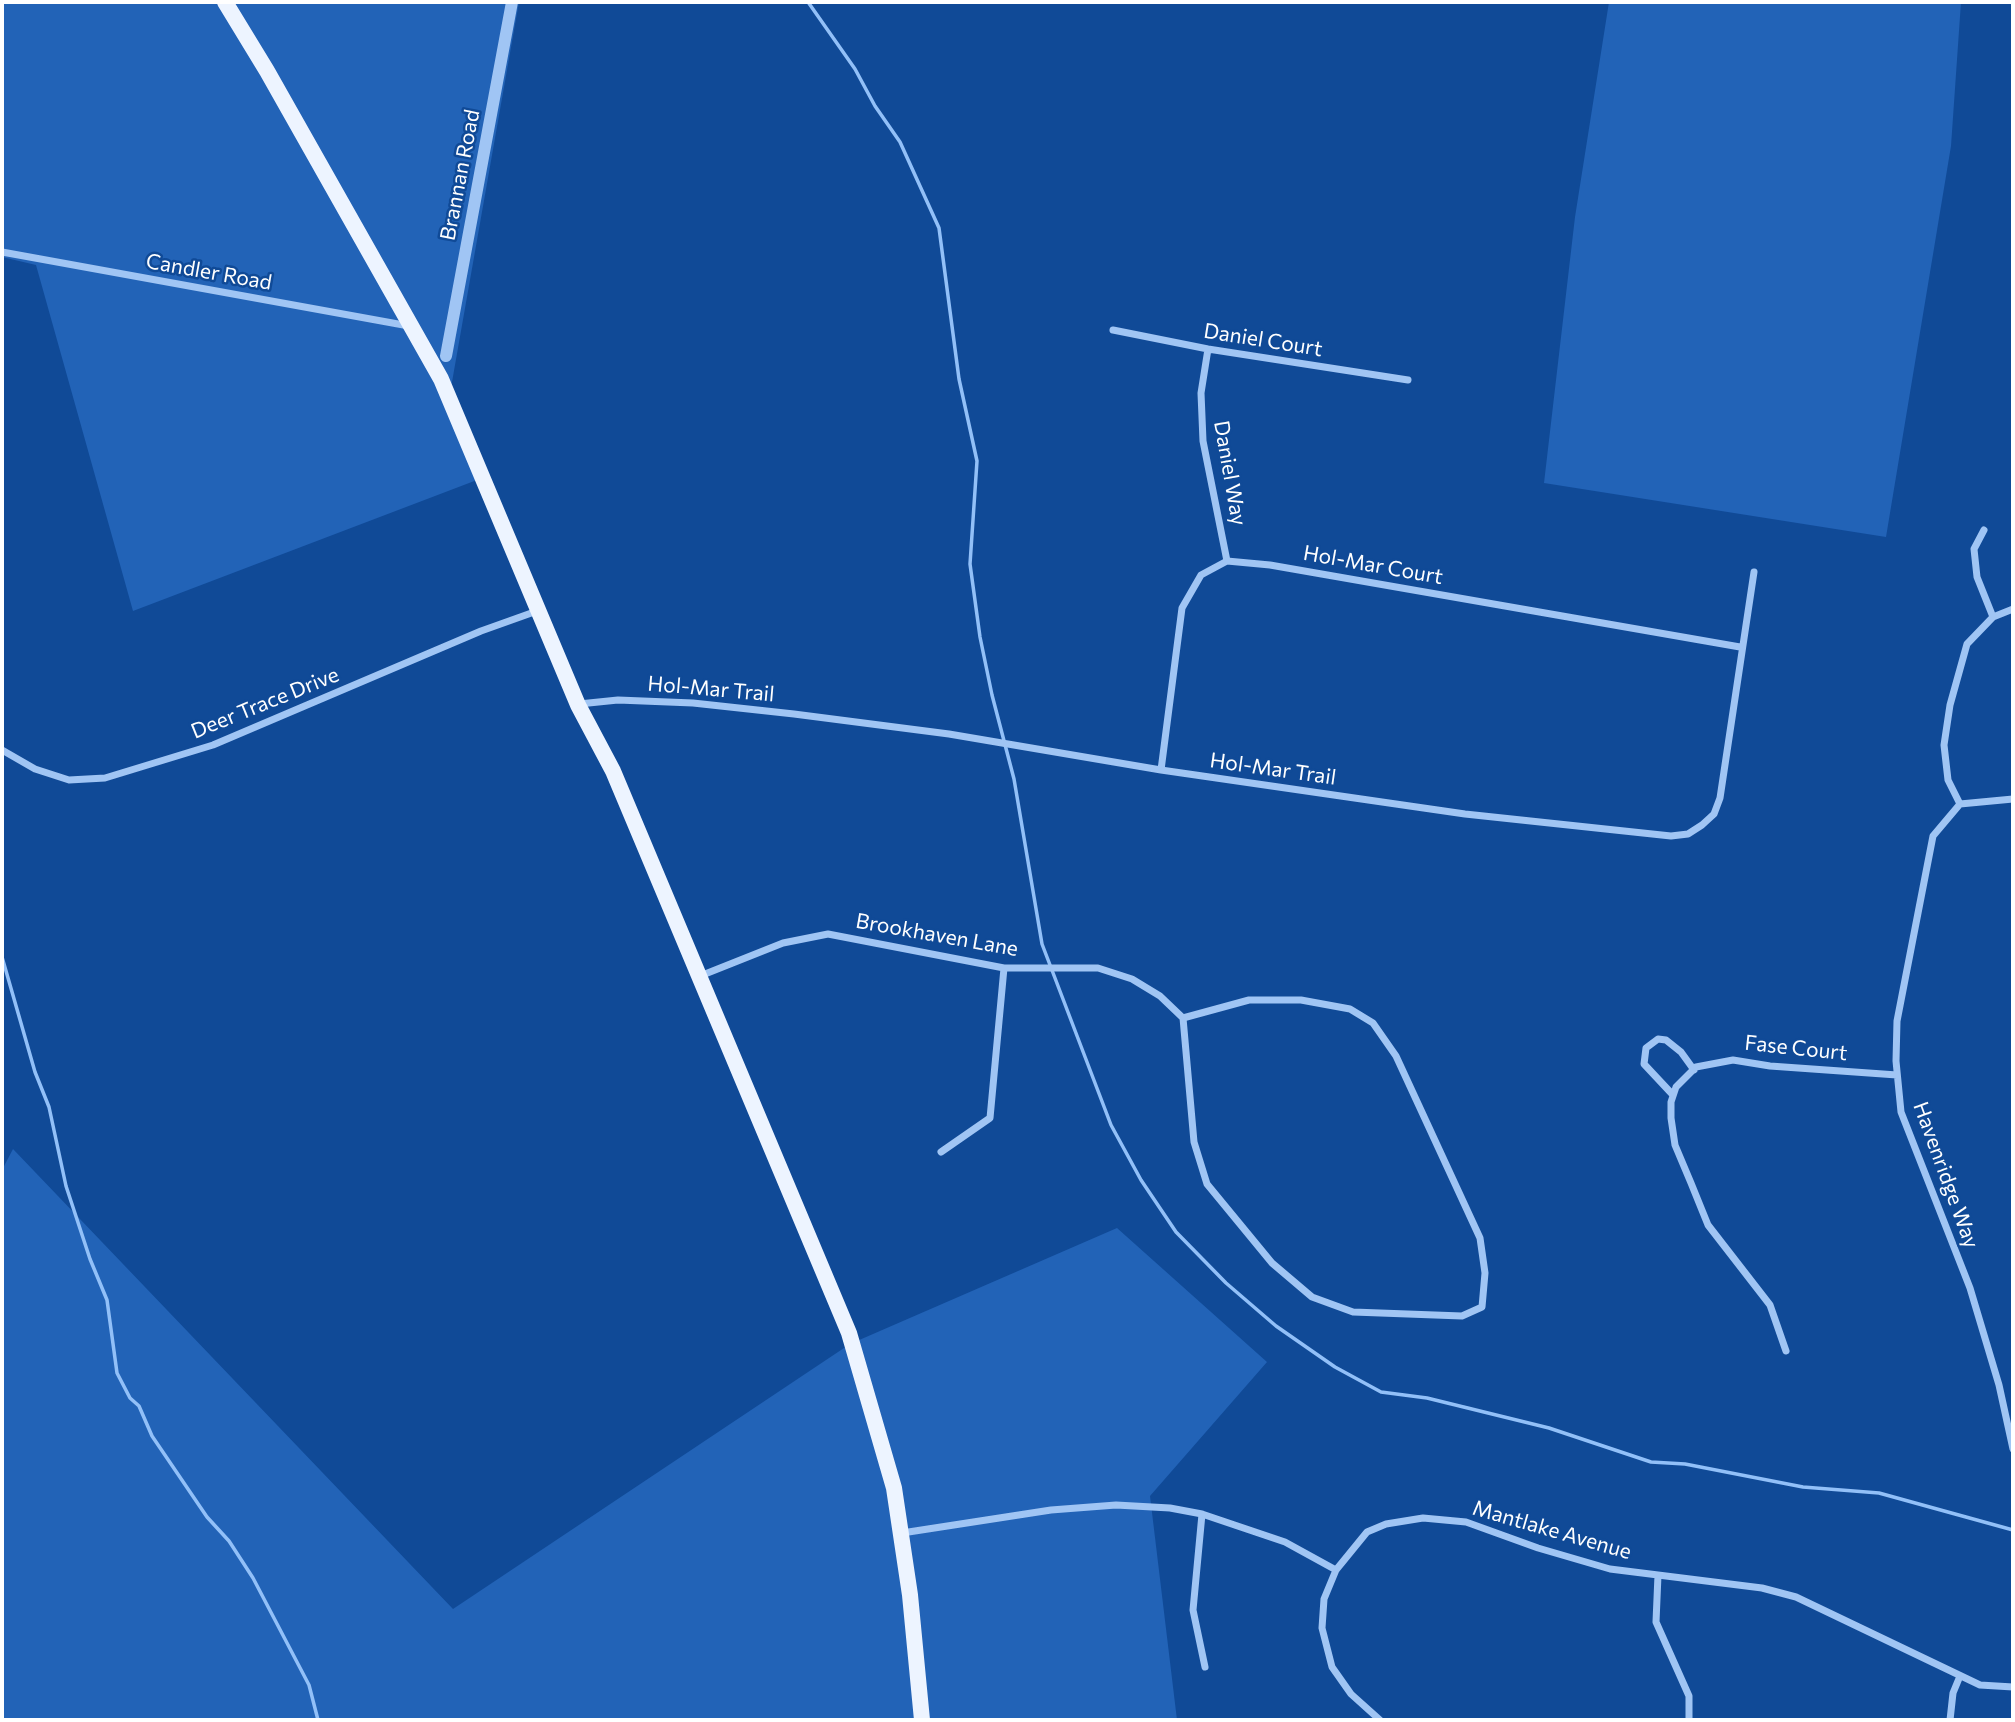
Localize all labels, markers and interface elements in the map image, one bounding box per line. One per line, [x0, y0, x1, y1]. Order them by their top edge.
street label: Brannan Road [435, 107, 485, 243]
street label: Candler Road [144, 249, 274, 295]
street label: Daniel Court [1202, 318, 1324, 362]
street label: Daniel Way [1208, 419, 1252, 527]
street label: Hol-Mar Court [1301, 540, 1445, 590]
street label: Deer Trace Drive [187, 662, 343, 744]
street label: Hol-Mar Trail [646, 671, 776, 707]
street label: Hol-Mar Trail [1208, 748, 1338, 790]
street label: Brookhaven Lane [854, 908, 1020, 962]
street label: Fase Court [1744, 1030, 1848, 1066]
street label: Havenridge Way [1908, 1098, 1984, 1252]
street label: Mantlake Avenue [1470, 1495, 1634, 1565]

